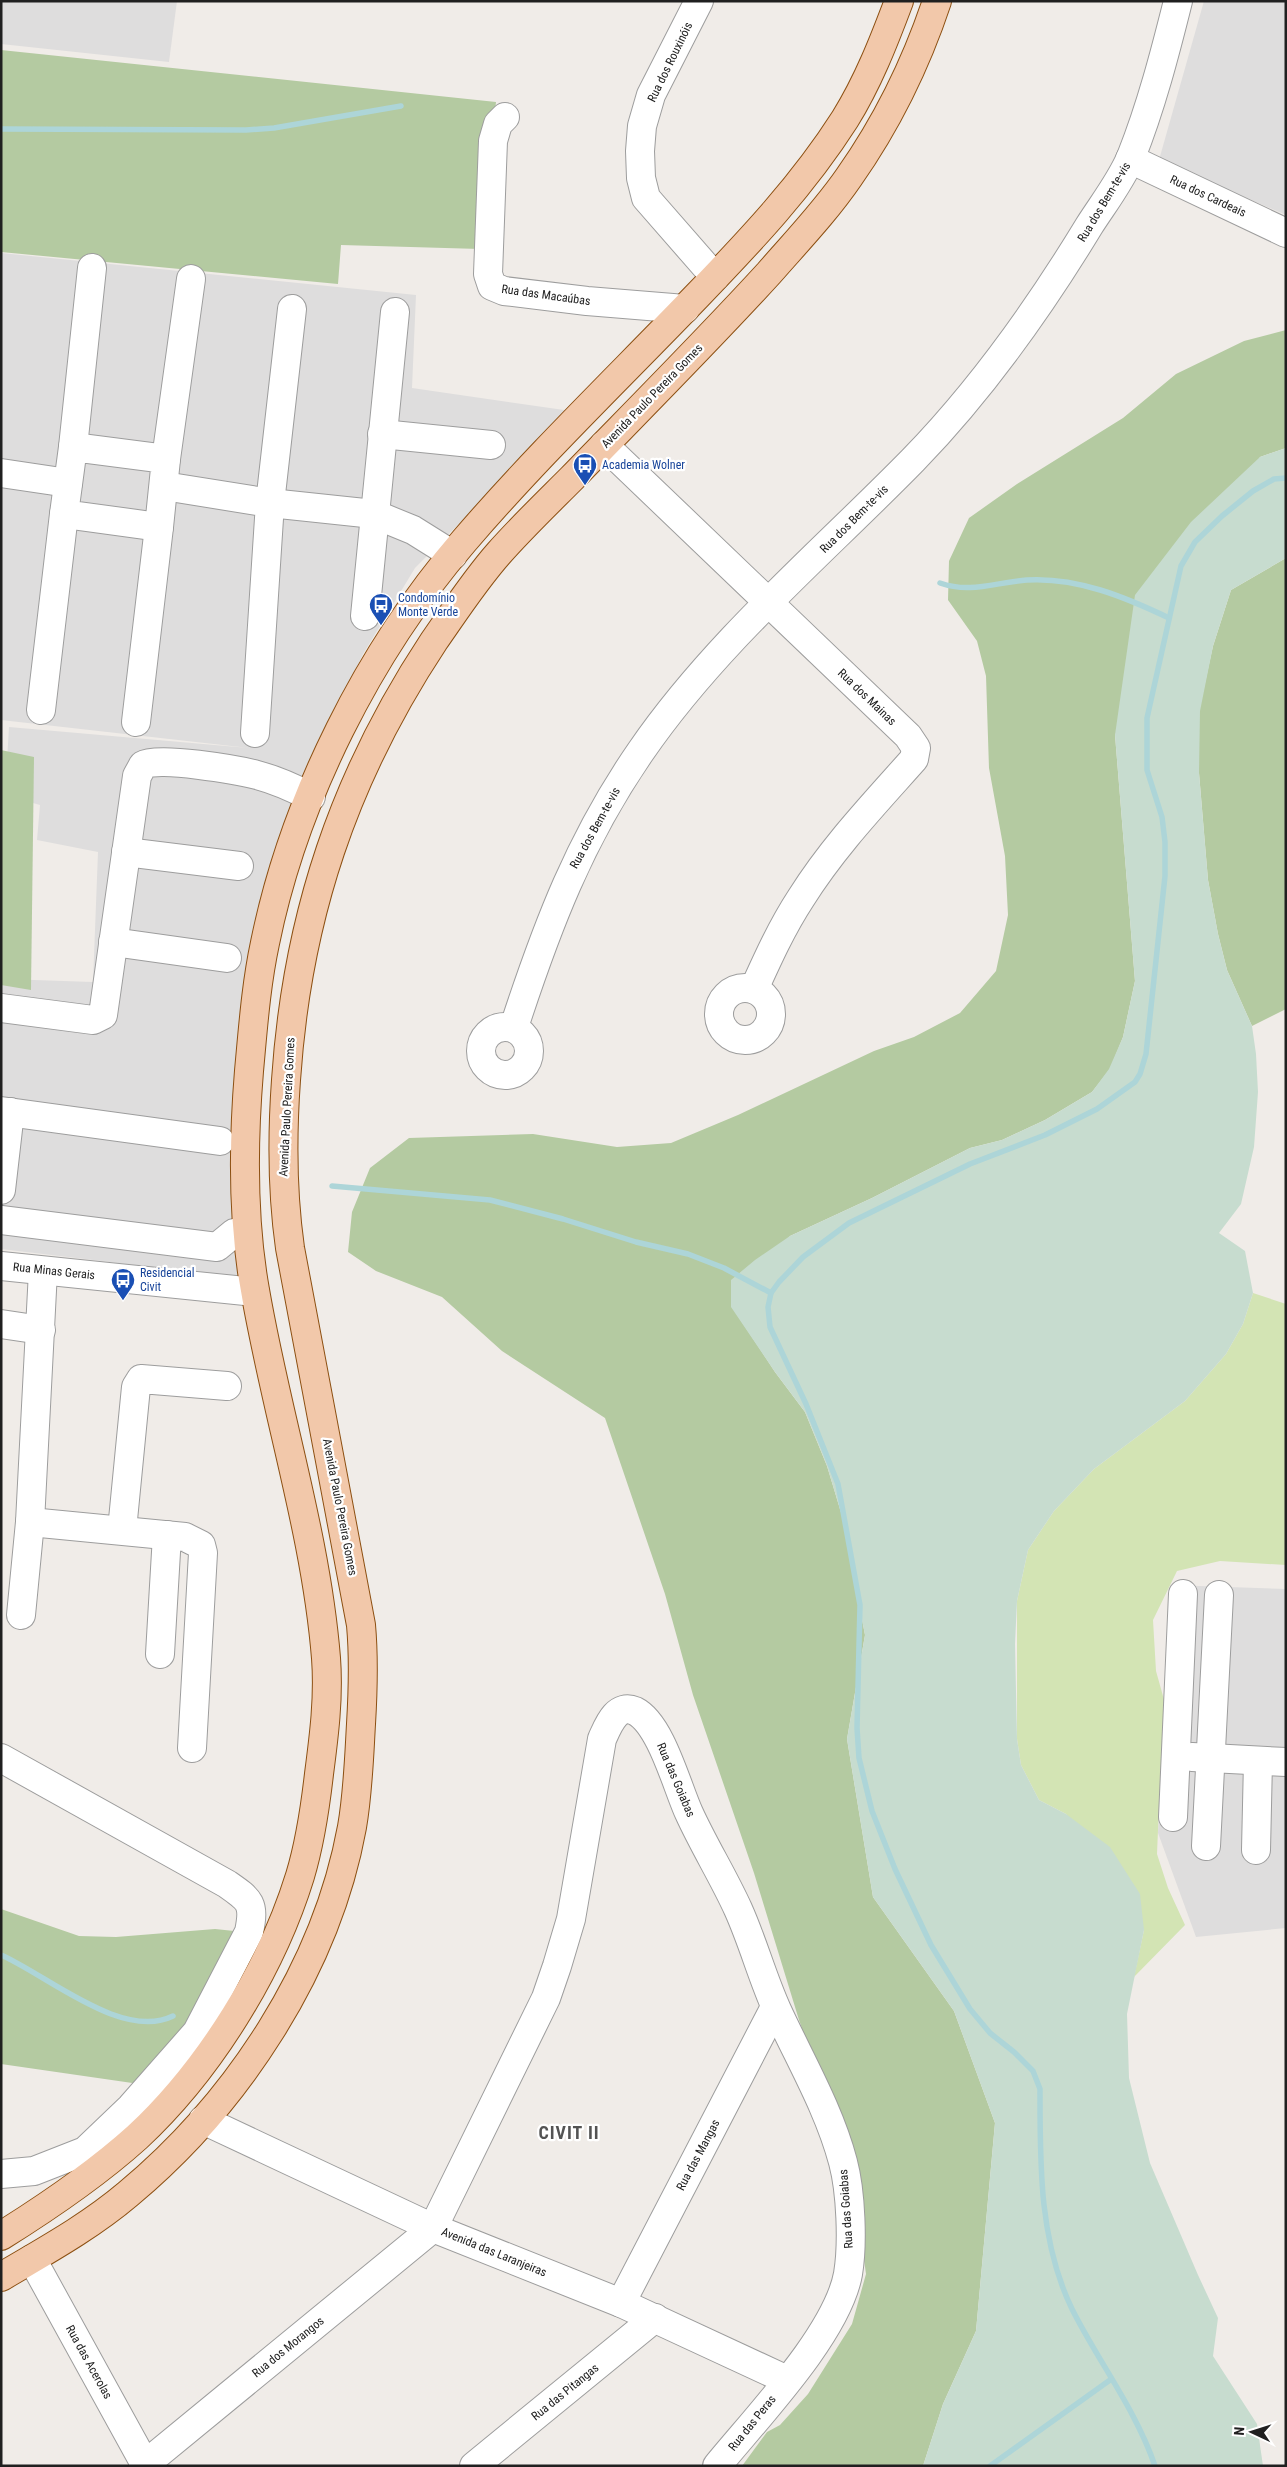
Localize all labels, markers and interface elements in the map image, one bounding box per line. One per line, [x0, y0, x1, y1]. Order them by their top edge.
street label: Rua dos Rouxinóis [645, 20, 695, 104]
street label: Rua dos Bem-te-vis [1075, 160, 1133, 244]
street label: Rua dos Cardeais [1168, 172, 1248, 220]
street label: Rua das Macaúbas [501, 282, 591, 308]
street label: Avenida Paulo Pereira Gomes [599, 341, 705, 451]
bus stop icon: Academia Wolner [572, 452, 598, 486]
place label: Academia Wolner [602, 458, 685, 472]
street label: Rua dos Bem-te-vis [817, 482, 891, 556]
place label: Condomínio Monte Verde [398, 591, 458, 619]
bus stop icon: Condomínio Monte Verde [368, 592, 394, 626]
street label: Rua dos Mainas [835, 666, 899, 728]
street label: Rua dos Bem-te-vis [567, 785, 623, 871]
street label: Avenida Paulo Pereira Gomes [276, 1037, 298, 1177]
street label: Rua Minas Gerais [12, 1260, 96, 1282]
place label: Residencial Civit [140, 1266, 194, 1294]
bus stop icon: Residencial Civit [110, 1267, 136, 1301]
street label: Avenida Paulo Pereira Gomes [320, 1437, 360, 1577]
street label: Rua das Goiabas [654, 1741, 698, 1819]
street label: Rua das Mangas [673, 2117, 723, 2193]
district label: CIVIT II [538, 2122, 600, 2143]
street label: Rua das Goiabas [836, 2169, 856, 2249]
street label: Avenida das Laranjeiras [439, 2224, 549, 2280]
street label: Rua dos Morangos [249, 2314, 327, 2380]
street label: Rua das Acerolas [63, 2323, 115, 2401]
street label: Rua das Pitangas [529, 2361, 601, 2423]
street label: Rua das Peras [725, 2392, 779, 2454]
north arrow [1227, 2407, 1277, 2457]
text: N [1231, 2426, 1247, 2436]

